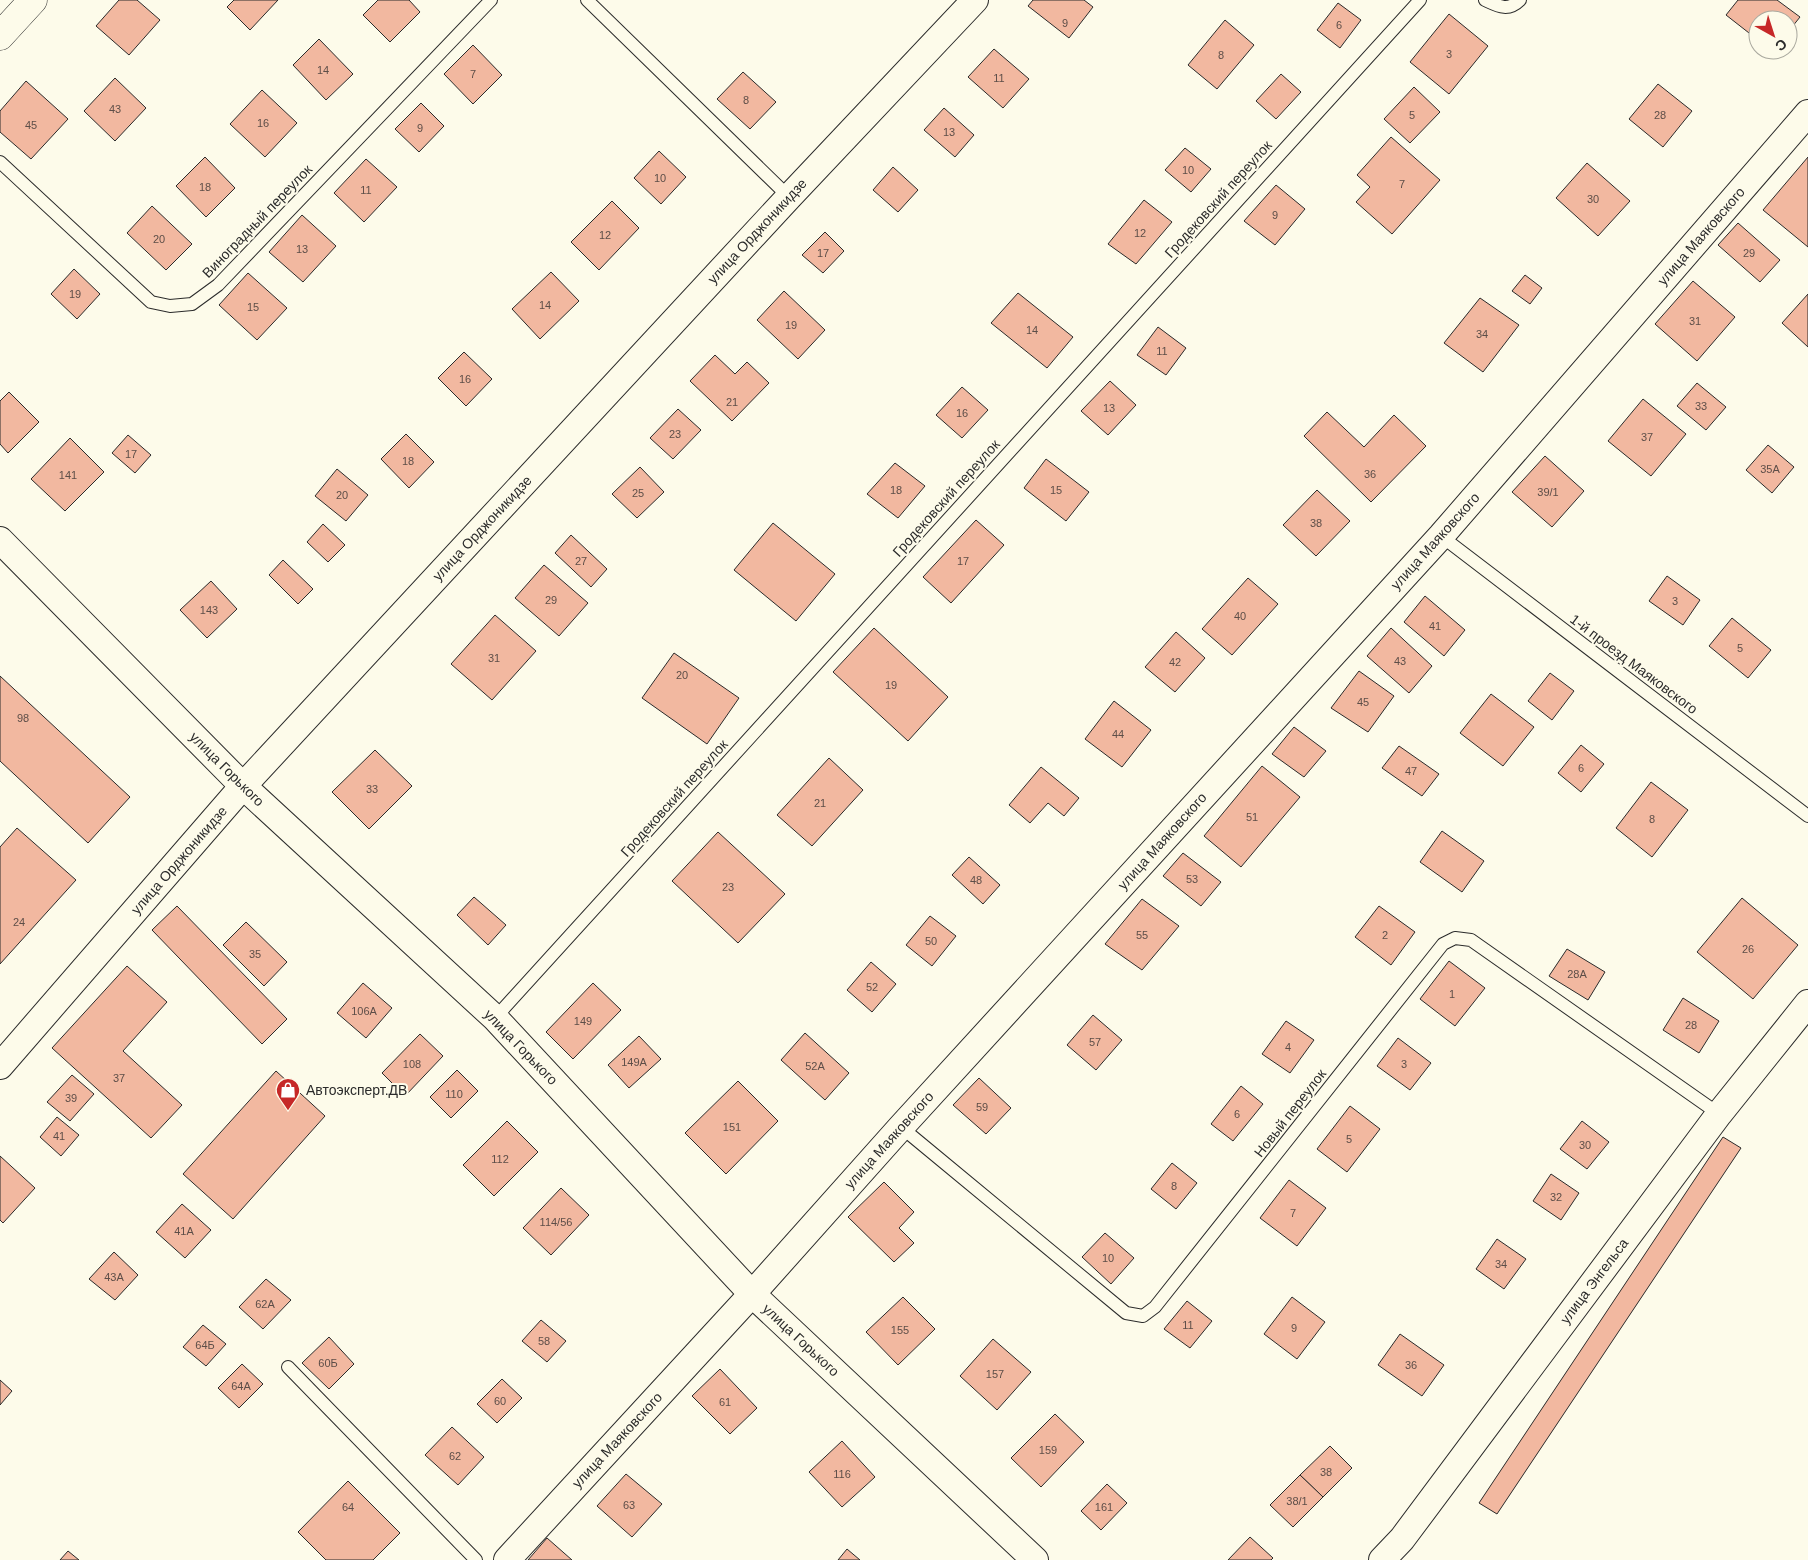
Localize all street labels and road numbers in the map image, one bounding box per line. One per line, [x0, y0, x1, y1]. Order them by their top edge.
street label: Гродековский переулок [1161, 137, 1275, 261]
street label: Виноградный переулок [199, 161, 316, 281]
street label: улица Орджоникидзе [704, 175, 810, 287]
street label: улица Маяковского [1654, 184, 1748, 288]
street label: Гродековский переулок [889, 436, 1003, 560]
street label: улица Орджоникидзе [429, 472, 535, 584]
street label: улица Маяковского [1387, 489, 1483, 593]
street label: 1-й проезд Маяковского [1567, 611, 1701, 717]
street label: улица Горького [187, 729, 268, 810]
street label: Гродековский переулок [617, 736, 731, 860]
street label: улица Маяковского [1114, 789, 1210, 893]
street label: улица Орджоникидзе [128, 803, 230, 917]
street label: улица Горького [481, 1006, 561, 1088]
street label: Новый переулок [1251, 1065, 1330, 1160]
street label: улица Маяковского [841, 1088, 937, 1192]
street label: улица Энгельса [1557, 1235, 1631, 1327]
street label: улица Горького [760, 1301, 843, 1380]
street label: улица Маяковского [569, 1389, 665, 1491]

